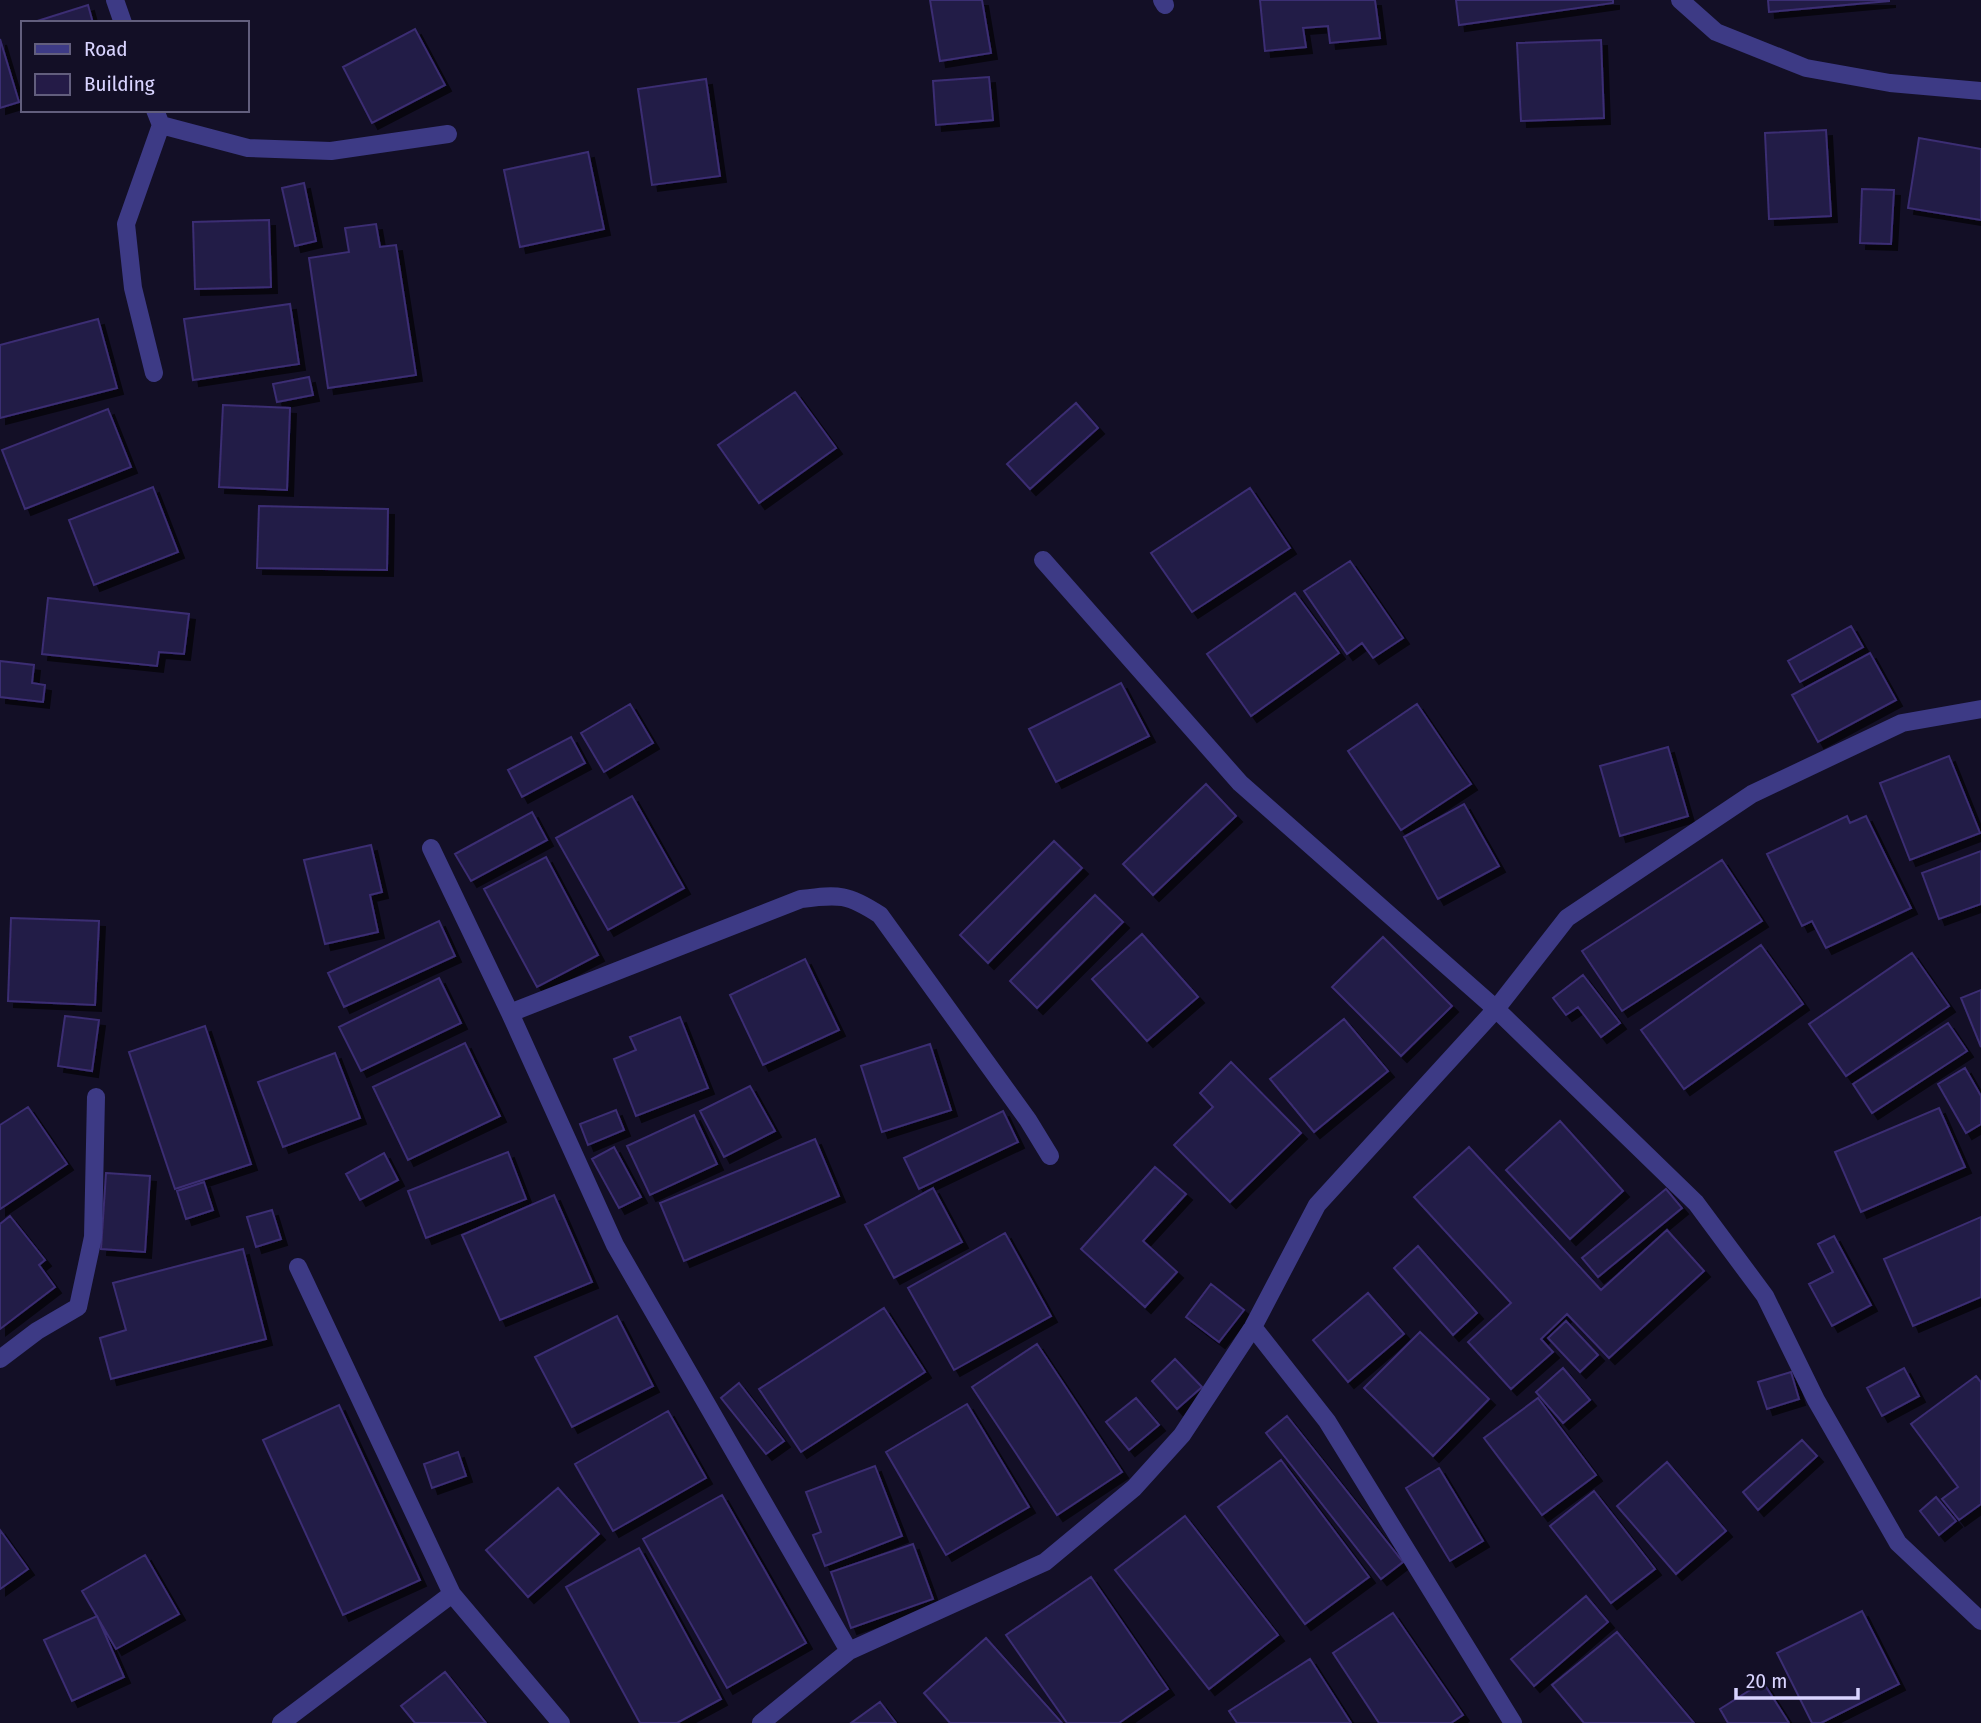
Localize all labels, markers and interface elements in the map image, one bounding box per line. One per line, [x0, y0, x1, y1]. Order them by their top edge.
legend [21, 21, 248, 112]
text: Road [84, 36, 128, 62]
text: Building [84, 71, 155, 97]
scale bar [1736, 1656, 1858, 1700]
text: 20 m [1746, 1668, 1787, 1694]

